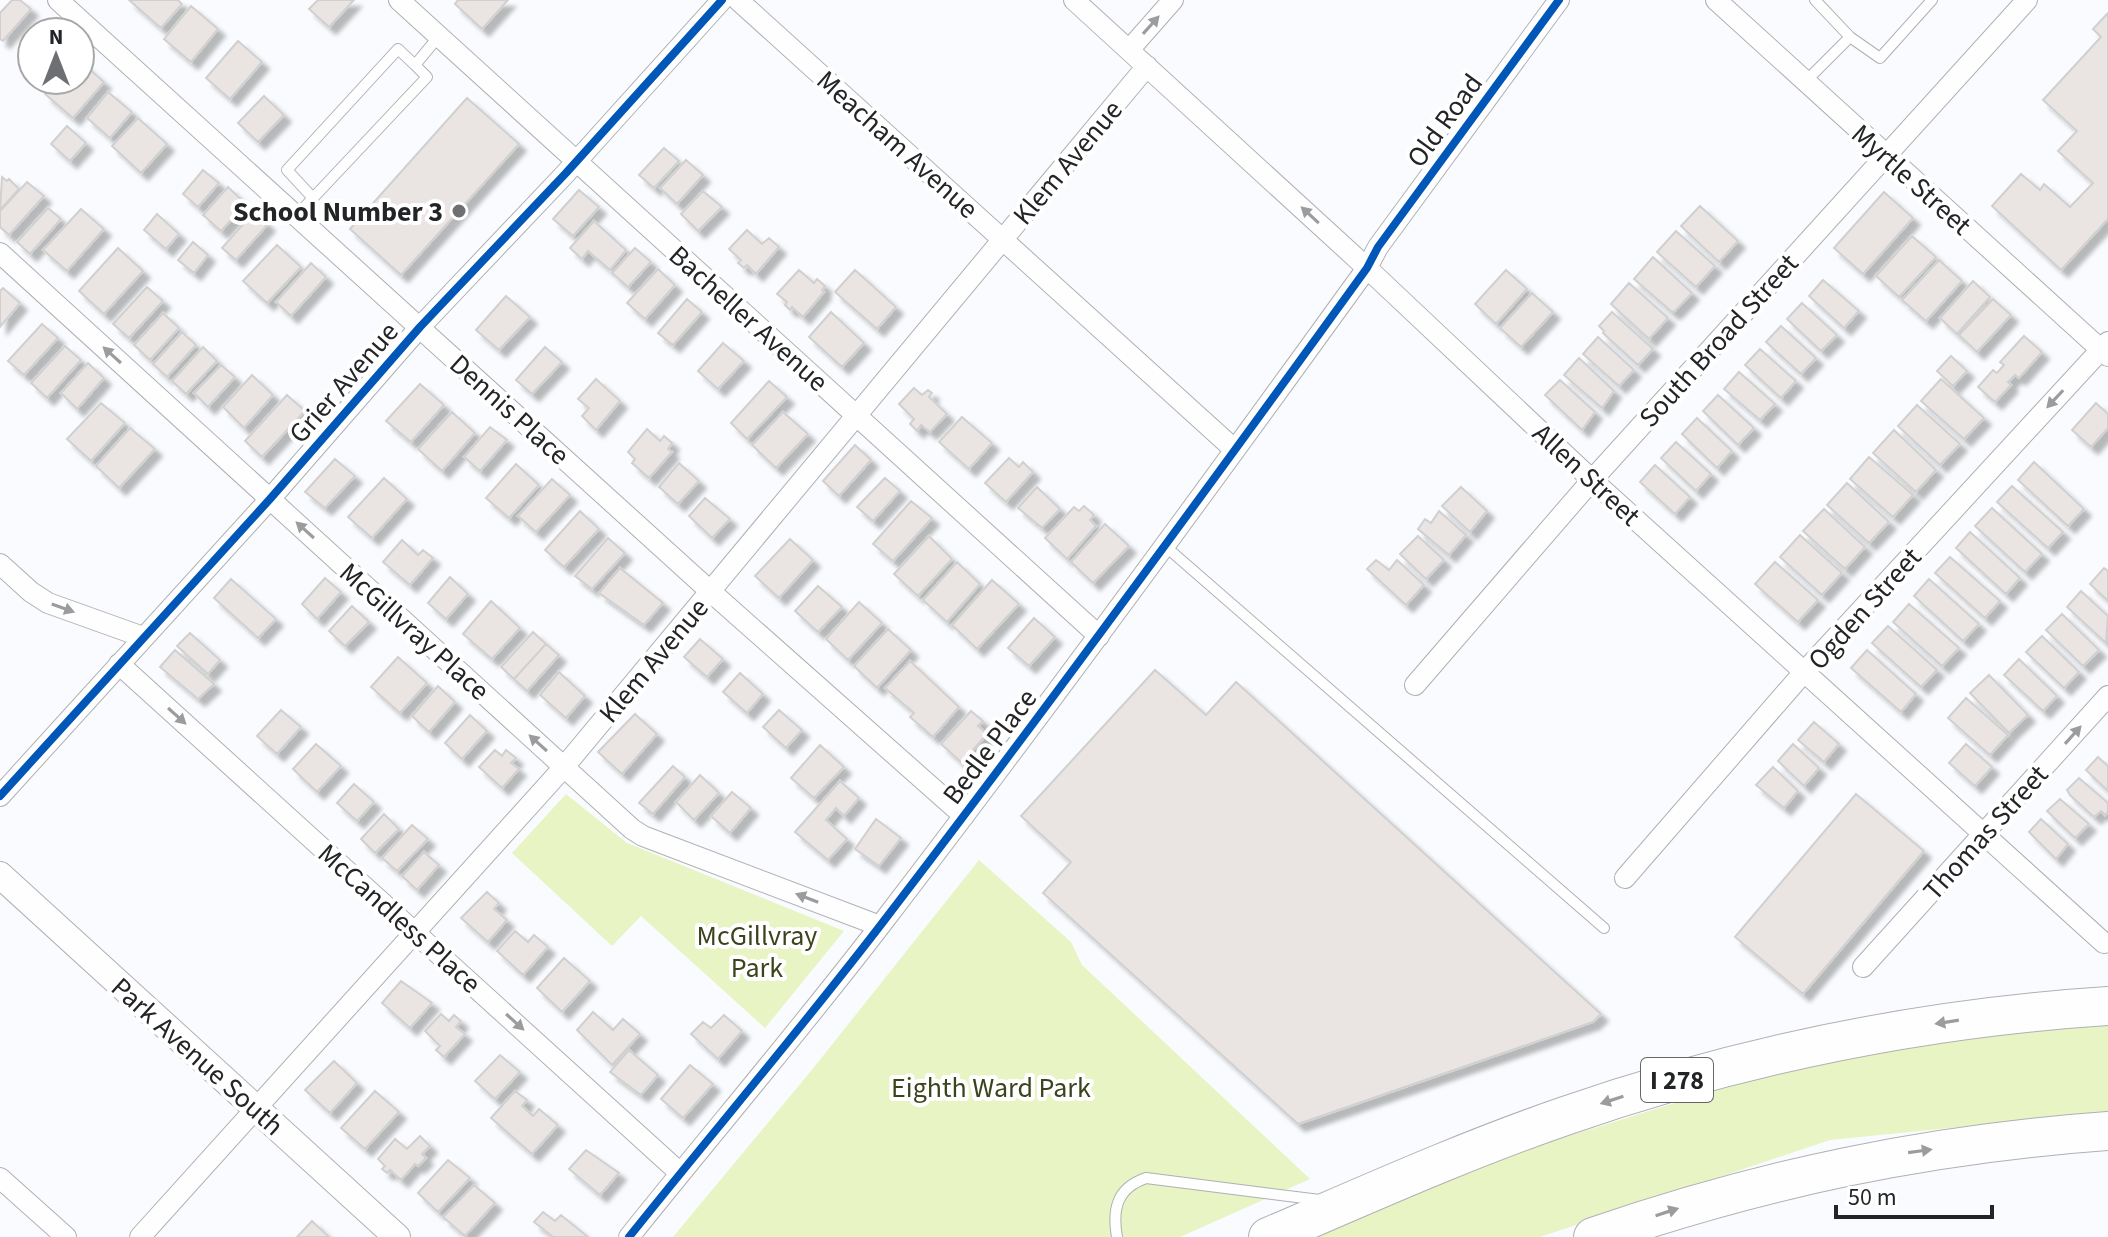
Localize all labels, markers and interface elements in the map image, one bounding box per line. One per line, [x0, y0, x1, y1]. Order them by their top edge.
one-way arrow [1142, 15, 1159, 35]
north arrow [16, 16, 96, 96]
text: N [49, 21, 63, 53]
street label: Meacham Avenue [808, 61, 987, 228]
street label: Old Road [1397, 66, 1492, 176]
street label: Klem Avenue [1003, 91, 1132, 234]
street label: Myrtle Street [1842, 115, 1981, 245]
place label: School Number 3 [233, 192, 443, 232]
marker: School Number 3 [450, 202, 468, 220]
one-way arrow [1300, 207, 1319, 225]
street label: Bacheller Avenue [660, 236, 837, 401]
street label: South Broad Street [1630, 244, 1808, 436]
street label: Grier Avenue [280, 313, 408, 452]
street label: Dennis Place [441, 345, 578, 474]
one-way arrow [103, 347, 122, 365]
one-way arrow [2047, 390, 2065, 409]
street label: Allen Street [1524, 414, 1650, 536]
one-way arrow [295, 522, 314, 540]
street label: Ogden Street [1799, 538, 1931, 679]
street label: McGillvray Place [330, 553, 498, 710]
street label: Klem Avenue [589, 589, 718, 732]
one-way arrow [51, 602, 75, 615]
street label: Bedle Place [933, 680, 1047, 813]
one-way arrow [167, 707, 186, 725]
one-way arrow [2063, 725, 2081, 744]
one-way arrow [529, 735, 548, 753]
street label: Thomas Street [1914, 756, 2058, 909]
street label: McCandless Place [309, 835, 490, 1003]
one-way arrow [795, 891, 819, 904]
park label: McGillvray Park [697, 916, 817, 988]
street label: Park Avenue South [102, 968, 292, 1145]
one-way arrow [505, 1013, 524, 1031]
one-way arrow [1934, 1016, 1959, 1028]
road number: I 278 [1641, 1058, 1713, 1102]
park label: Eighth Ward Park [891, 1068, 1091, 1108]
one-way arrow [1600, 1094, 1624, 1107]
one-way arrow [1908, 1145, 1933, 1157]
scale bar [1836, 1169, 1992, 1219]
text: 50 m [1848, 1180, 1897, 1215]
one-way arrow [1656, 1206, 1680, 1218]

